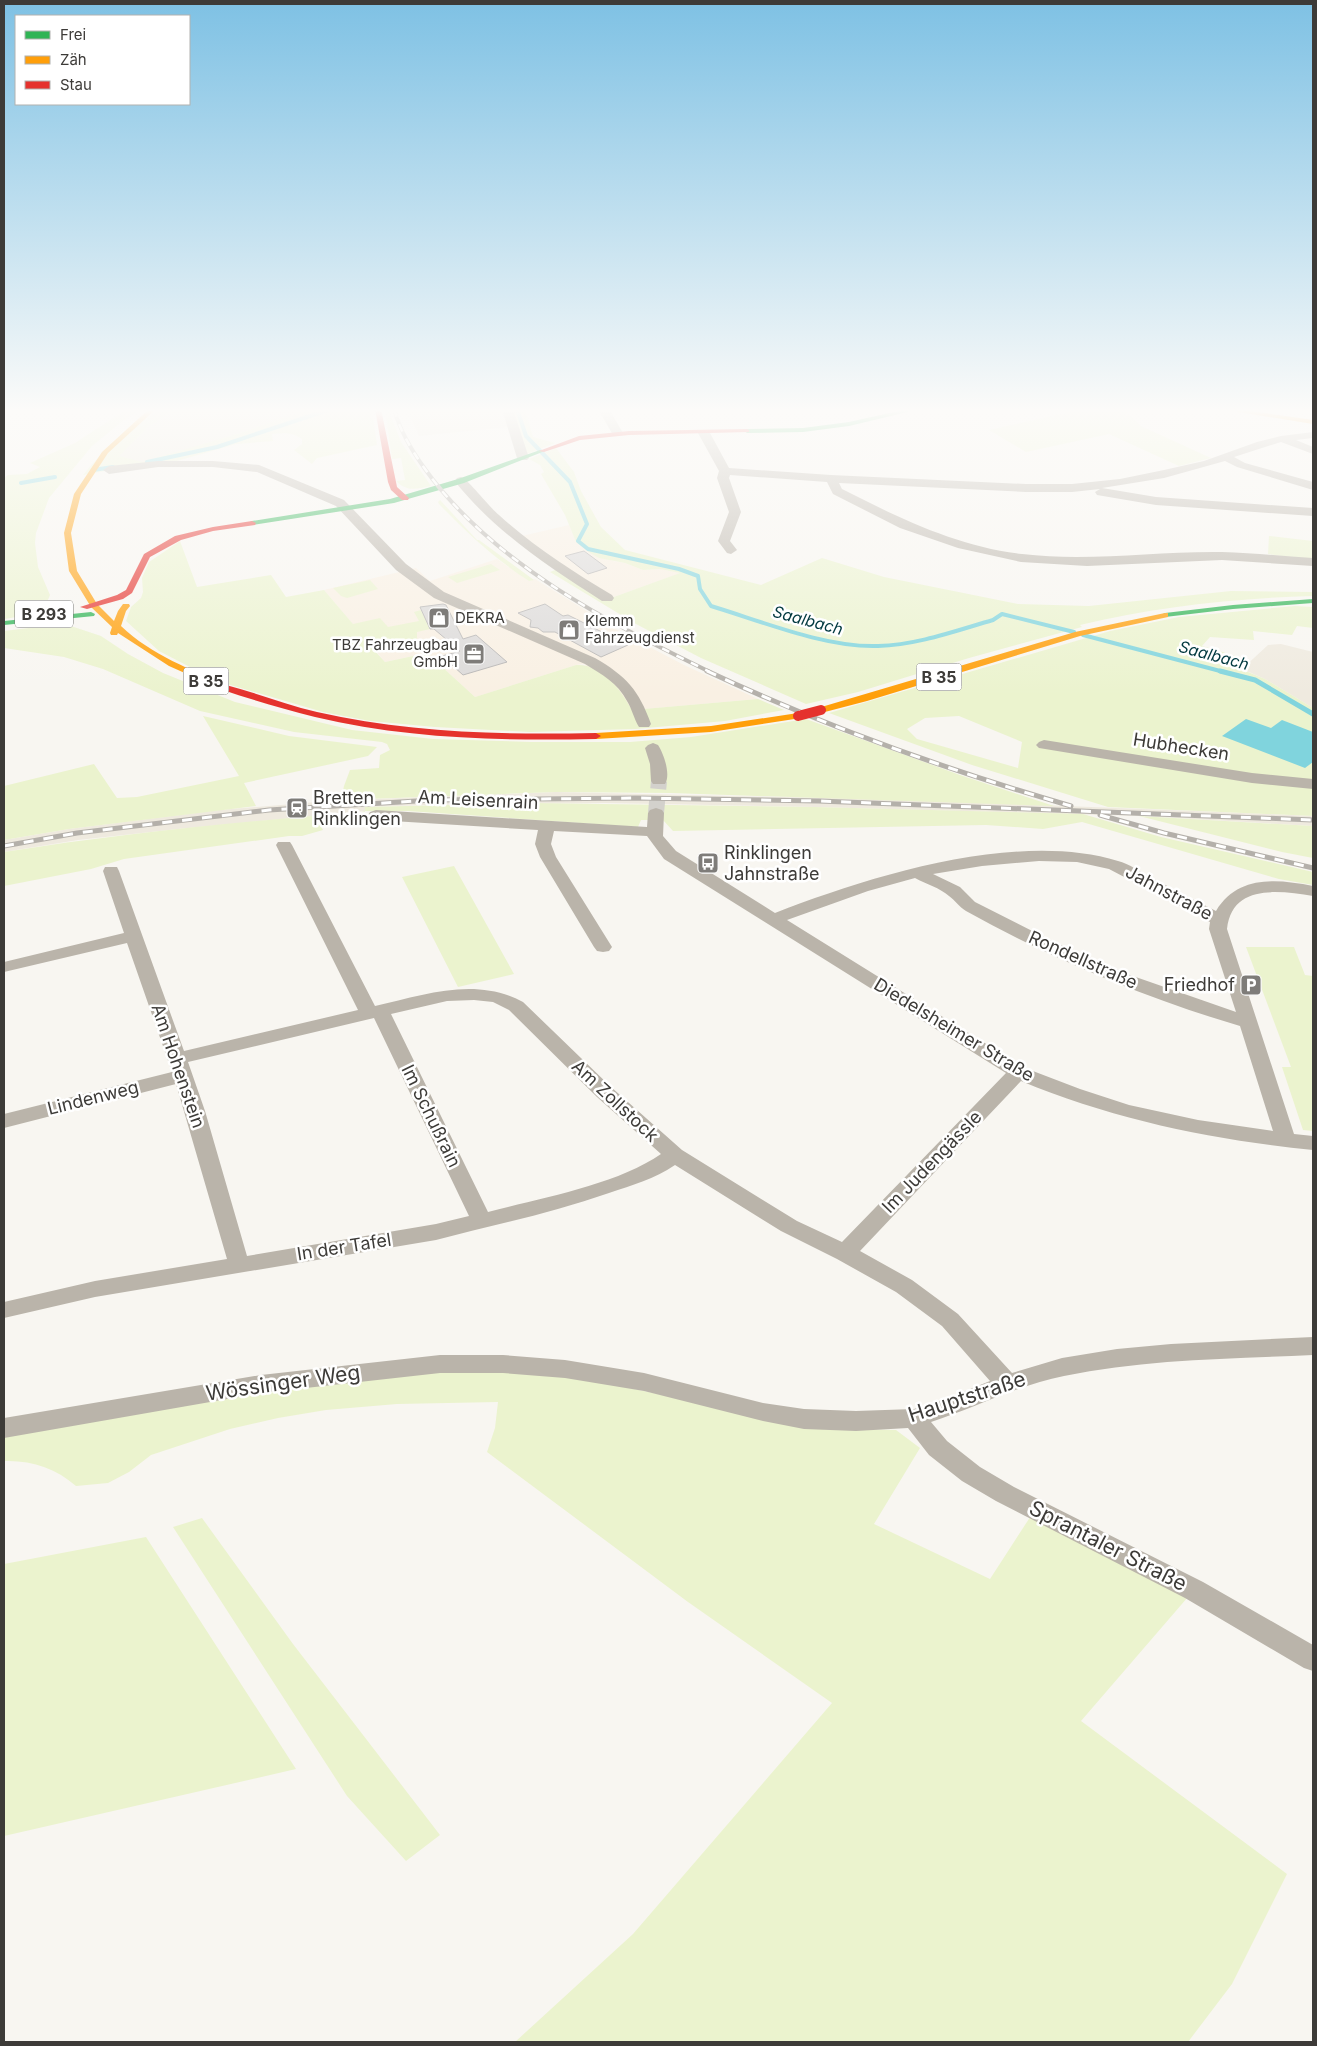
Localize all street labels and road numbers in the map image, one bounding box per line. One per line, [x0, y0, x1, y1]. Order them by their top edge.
road number: B 293 [15, 600, 73, 628]
road number: B 35 [916, 664, 962, 690]
road number: B 35 [184, 668, 228, 694]
street label: Hubhecken [1131, 729, 1231, 764]
street label: Am Leisenrain [417, 786, 539, 813]
street label: Jahnstraße [1122, 861, 1216, 924]
street label: Rondellstraße [1026, 926, 1141, 993]
street label: Diedelsheimer Straße [871, 974, 1038, 1086]
street label: Am Hohenstein [147, 1001, 210, 1131]
street label: Am Zollstock [568, 1055, 663, 1146]
street label: Im Schußrain [398, 1061, 465, 1171]
street label: Lindenweg [45, 1076, 141, 1119]
street label: Im Judengässle [878, 1106, 986, 1217]
street label: In der Tafel [295, 1229, 393, 1264]
street label: Wössinger Weg [204, 1359, 362, 1406]
street label: Hauptstraße [905, 1366, 1029, 1427]
street label: Sprantaler Straße [1025, 1495, 1191, 1596]

